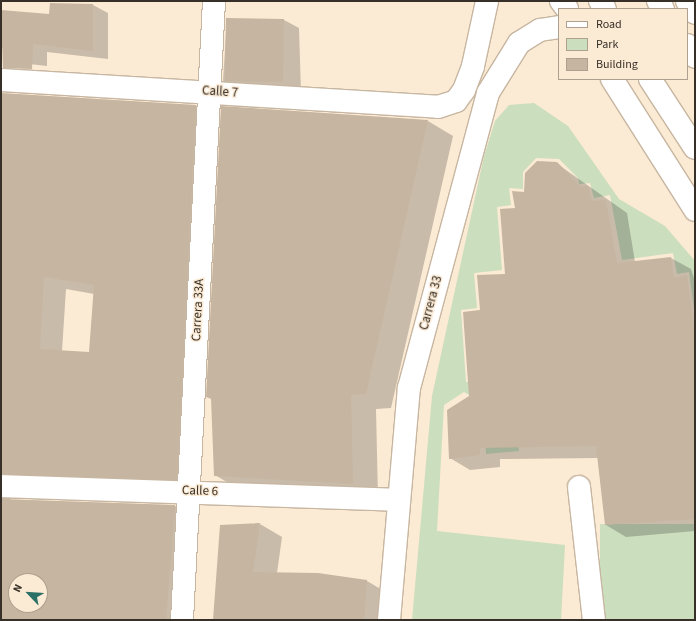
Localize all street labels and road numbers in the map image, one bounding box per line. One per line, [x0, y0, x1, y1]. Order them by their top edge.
street label: Calle 7 [201, 83, 239, 101]
street label: Carrera 33 [416, 274, 446, 332]
street label: Carrera 33A [189, 278, 207, 342]
street label: Calle 6 [182, 483, 218, 499]

